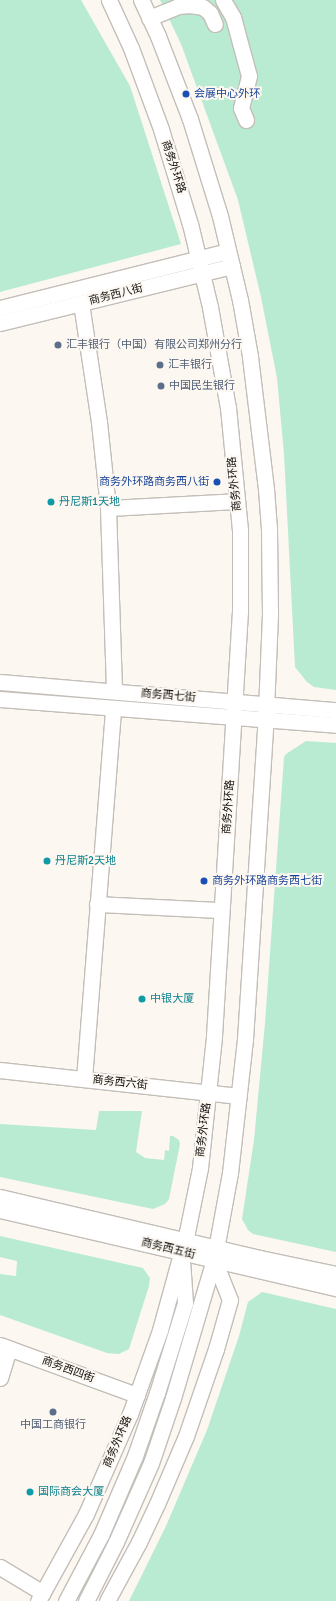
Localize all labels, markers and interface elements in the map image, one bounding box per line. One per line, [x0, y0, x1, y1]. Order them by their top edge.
place label: 会展中心外环 [194, 87, 260, 101]
marker: 会展中心外环 [181, 89, 191, 99]
street label: 商务外环路 [158, 139, 188, 195]
street label: 商务西八街 [88, 282, 144, 308]
place label: 汇丰银行（中国）有限公司郑州分行 [66, 338, 242, 352]
marker: 汇丰银行（中国）有限公司郑州分行 [53, 340, 63, 350]
place label: 汇丰银行 [168, 358, 212, 372]
marker: 汇丰银行 [155, 360, 165, 370]
place label: 中国民生银行 [169, 379, 235, 393]
marker: 中国民生银行 [156, 381, 166, 391]
street label: 商务外环路 [226, 456, 244, 512]
place label: 商务外环路商务西八街 [99, 475, 209, 489]
marker: 商务外环路商务西八街 [212, 477, 222, 487]
place label: 丹尼斯1天地 [59, 495, 120, 509]
marker: 丹尼斯1天地 [46, 497, 56, 507]
street label: 商务西七街 [140, 687, 196, 705]
street label: 商务外环路 [220, 779, 238, 835]
place label: 丹尼斯2天地 [55, 854, 116, 868]
marker: 丹尼斯2天地 [42, 856, 52, 866]
place label: 商务外环路商务西七街 [212, 874, 322, 888]
marker: 商务外环路商务西七街 [199, 876, 209, 886]
place label: 中银大厦 [150, 992, 194, 1006]
marker: 中银大厦 [137, 994, 147, 1004]
street label: 商务西六街 [92, 1074, 148, 1092]
street label: 商务外环路 [194, 1102, 214, 1158]
street label: 商务西五街 [140, 1236, 196, 1262]
street label: 商务西四街 [40, 1354, 96, 1386]
marker: 中国工商银行 [48, 1407, 58, 1417]
street label: 商务外环路 [101, 1414, 135, 1470]
place label: 中国工商银行 [20, 1418, 86, 1432]
place label: 国际商会大厦 [38, 1485, 104, 1499]
marker: 国际商会大厦 [25, 1487, 35, 1497]

